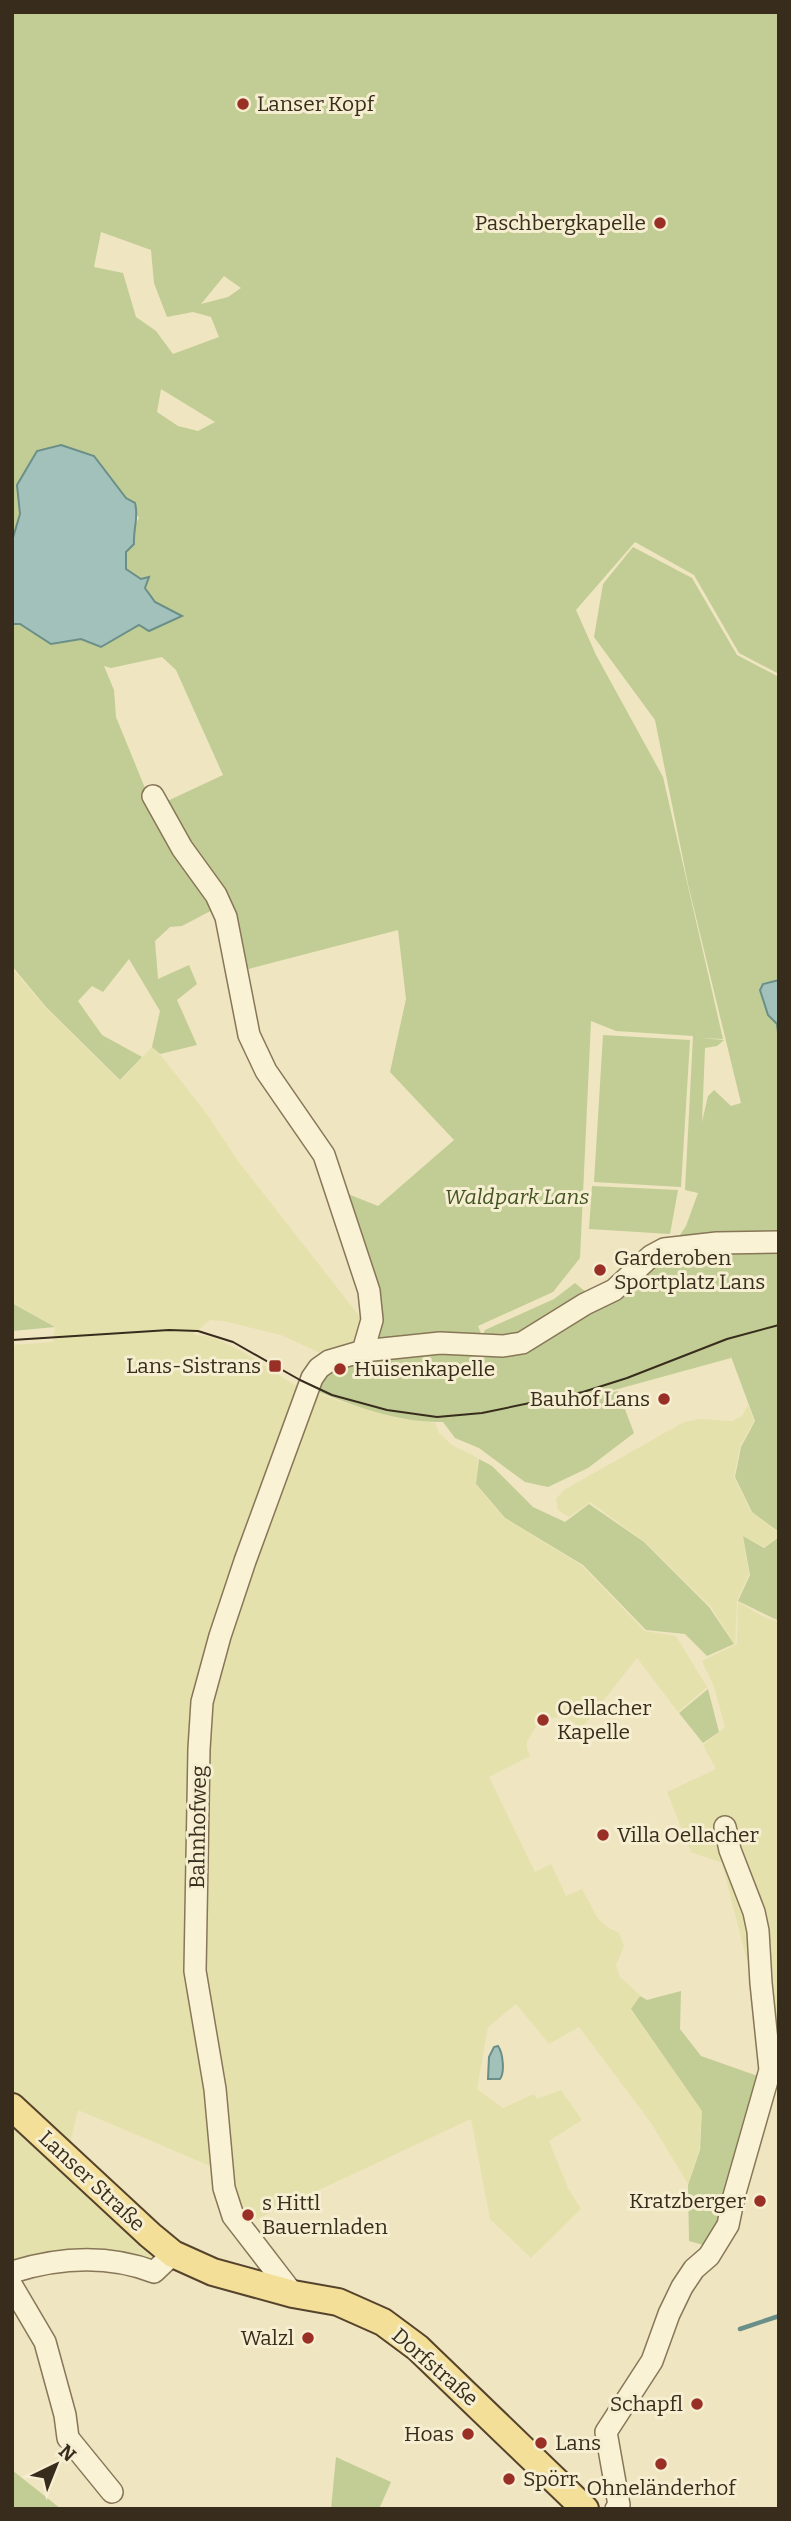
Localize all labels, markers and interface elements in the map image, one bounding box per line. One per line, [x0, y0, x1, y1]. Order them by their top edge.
place label: Lanser Kopf [257, 91, 376, 117]
marker: Lanser Kopf [235, 96, 251, 112]
place label: Paschbergkapelle [475, 210, 646, 236]
marker: Paschbergkapelle [652, 215, 668, 231]
park label: Waldpark Lans [445, 1184, 589, 1210]
place label: Garderoben Sportplatz Lans [614, 1245, 765, 1295]
marker: Garderoben Sportplatz Lans [592, 1262, 608, 1278]
place label: Lans-Sistrans [126, 1353, 261, 1379]
place label: Huisenkapelle [354, 1356, 495, 1382]
marker: Lans-Sistrans [267, 1358, 283, 1374]
marker: Huisenkapelle [332, 1361, 348, 1377]
place label: Bauhof Lans [530, 1386, 650, 1412]
marker: Bauhof Lans [656, 1391, 672, 1407]
place label: Oellacher Kapelle [557, 1695, 652, 1745]
marker: Oellacher Kapelle [535, 1712, 551, 1728]
street label: Bahnhofweg [184, 1765, 212, 1889]
place label: Villa Oellacher [617, 1822, 759, 1848]
marker: Villa Oellacher [595, 1827, 611, 1843]
street label: Lanser Straße [33, 2125, 151, 2237]
place label: Kratzberger [629, 2188, 746, 2214]
place label: s Hittl Bauernladen [262, 2190, 388, 2240]
marker: Kratzberger [752, 2193, 768, 2209]
marker: s Hittl Bauernladen [240, 2207, 256, 2223]
street label: Dorfstraße [386, 2322, 484, 2412]
place label: Walzl [241, 2325, 294, 2351]
marker: Walzl [300, 2330, 316, 2346]
place label: Schapfl [610, 2391, 683, 2417]
marker: Schapfl [689, 2396, 705, 2412]
place label: Hoas [404, 2421, 454, 2447]
marker: Hoas [460, 2426, 476, 2442]
north arrow [21, 2430, 91, 2500]
place label: Lans [555, 2430, 601, 2456]
marker: Lans [533, 2435, 549, 2451]
text: N [54, 2440, 81, 2467]
marker: Ohneländerhof [653, 2456, 669, 2472]
place label: Spörr [523, 2466, 578, 2492]
marker: Spörr [501, 2471, 517, 2487]
place label: Ohneländerhof [586, 2475, 737, 2501]

